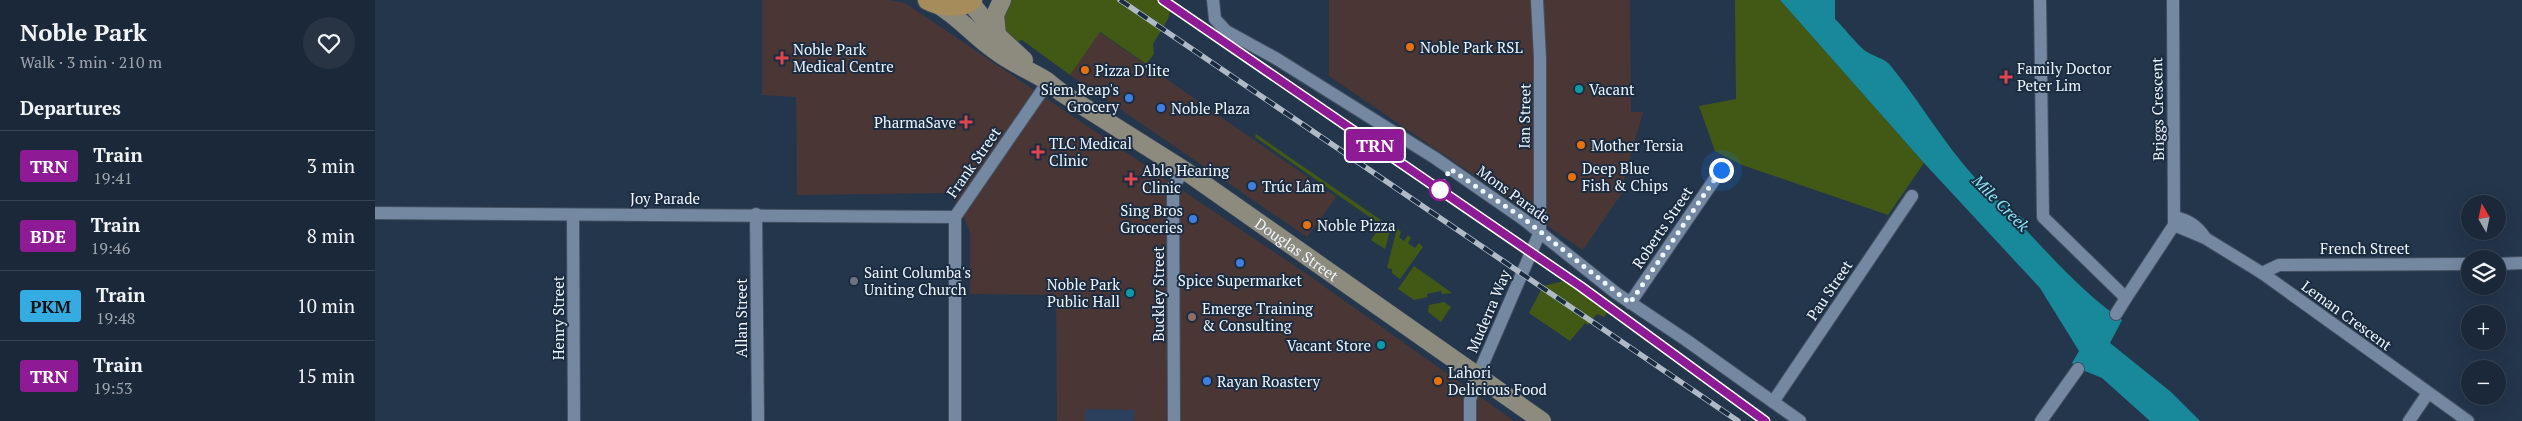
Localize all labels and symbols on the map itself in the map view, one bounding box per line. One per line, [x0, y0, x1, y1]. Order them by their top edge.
place label: Noble Park RSL [1420, 37, 1523, 57]
place label: Noble Park Medical Centre [793, 39, 894, 76]
marker: Noble Park RSL [1404, 41, 1416, 53]
marker: Noble Park Medical Centre [775, 51, 789, 65]
street label: Briggs Crescent [2146, 57, 2168, 161]
place label: Family Doctor Peter Lim [2017, 58, 2112, 95]
place label: Pizza D'lite [1095, 60, 1170, 80]
marker: Pizza D'lite [1079, 64, 1091, 76]
marker: Family Doctor Peter Lim [1999, 70, 2013, 84]
place label: Siem Reap's Grocery [1041, 79, 1119, 116]
place label: Vacant [1589, 79, 1635, 99]
street label: Ian Street [1513, 83, 1535, 149]
marker: Vacant [1573, 83, 1585, 95]
marker: Siem Reap's Grocery [1123, 92, 1135, 104]
place label: Noble Plaza [1171, 98, 1251, 118]
marker: Noble Plaza [1155, 102, 1167, 114]
place label: PharmaSave [874, 112, 956, 132]
marker: PharmaSave [960, 116, 972, 128]
street label: Frank Street [941, 122, 1005, 201]
line badge: TRN [1346, 129, 1404, 161]
place label: TLC Medical Clinic [1049, 133, 1132, 170]
place label: Mother Tersia [1591, 135, 1684, 155]
marker: Mother Tersia [1575, 139, 1587, 151]
marker: TLC Medical Clinic [1031, 145, 1045, 159]
place label: Deep Blue Fish & Chips [1582, 158, 1668, 195]
your location [1709, 158, 1734, 183]
place label: Able Hearing Clinic [1142, 160, 1230, 197]
street label: Mons Parade [1473, 161, 1555, 227]
water label: Mile Creek [1967, 169, 2035, 237]
marker: Deep Blue Fish & Chips [1566, 171, 1578, 183]
marker: Able Hearing Clinic [1124, 172, 1138, 186]
place label: Trúc Lâm [1262, 176, 1325, 196]
unlabelled marker [1429, 179, 1451, 201]
marker: Trúc Lâm [1246, 180, 1258, 192]
street label: Roberts Street [1627, 182, 1697, 272]
street label: Joy Parade [630, 188, 700, 208]
north arrow [2461, 195, 2506, 240]
place label: Sing Bros Groceries [1120, 200, 1183, 237]
marker: Sing Bros Groceries [1187, 213, 1199, 225]
street label: Douglas Street [1251, 213, 1343, 286]
place label: Noble Pizza [1317, 215, 1396, 235]
marker: Noble Pizza [1301, 219, 1313, 231]
street label: French Street [2320, 238, 2410, 258]
street label: Buckley Street [1148, 246, 1168, 342]
street label: Pau Street [1801, 256, 1857, 324]
marker: Spice Supermarket [1234, 257, 1246, 269]
place label: Saint Columba's Uniting Church [864, 262, 971, 299]
street label: Muderra Way [1462, 266, 1515, 356]
place label: Spice Supermarket [1178, 270, 1303, 290]
place label: Noble Park Public Hall [1047, 274, 1120, 311]
street label: Henry Street [548, 275, 568, 360]
marker: Saint Columba's Uniting Church [848, 275, 860, 287]
street label: Leman Crescent [2298, 275, 2397, 355]
street label: Allan Street [731, 278, 751, 358]
marker: Noble Park Public Hall [1124, 287, 1136, 299]
place label: Emerge Training & Consulting [1202, 298, 1314, 335]
marker: Emerge Training & Consulting [1186, 311, 1198, 323]
place label: Vacant Store [1286, 335, 1371, 355]
marker: Vacant Store [1375, 339, 1387, 351]
place label: Lahori Delicious Food [1448, 362, 1547, 399]
place label: Rayan Roastery [1217, 371, 1321, 391]
marker: Rayan Roastery [1201, 375, 1213, 387]
marker: Lahori Delicious Food [1432, 375, 1444, 387]

